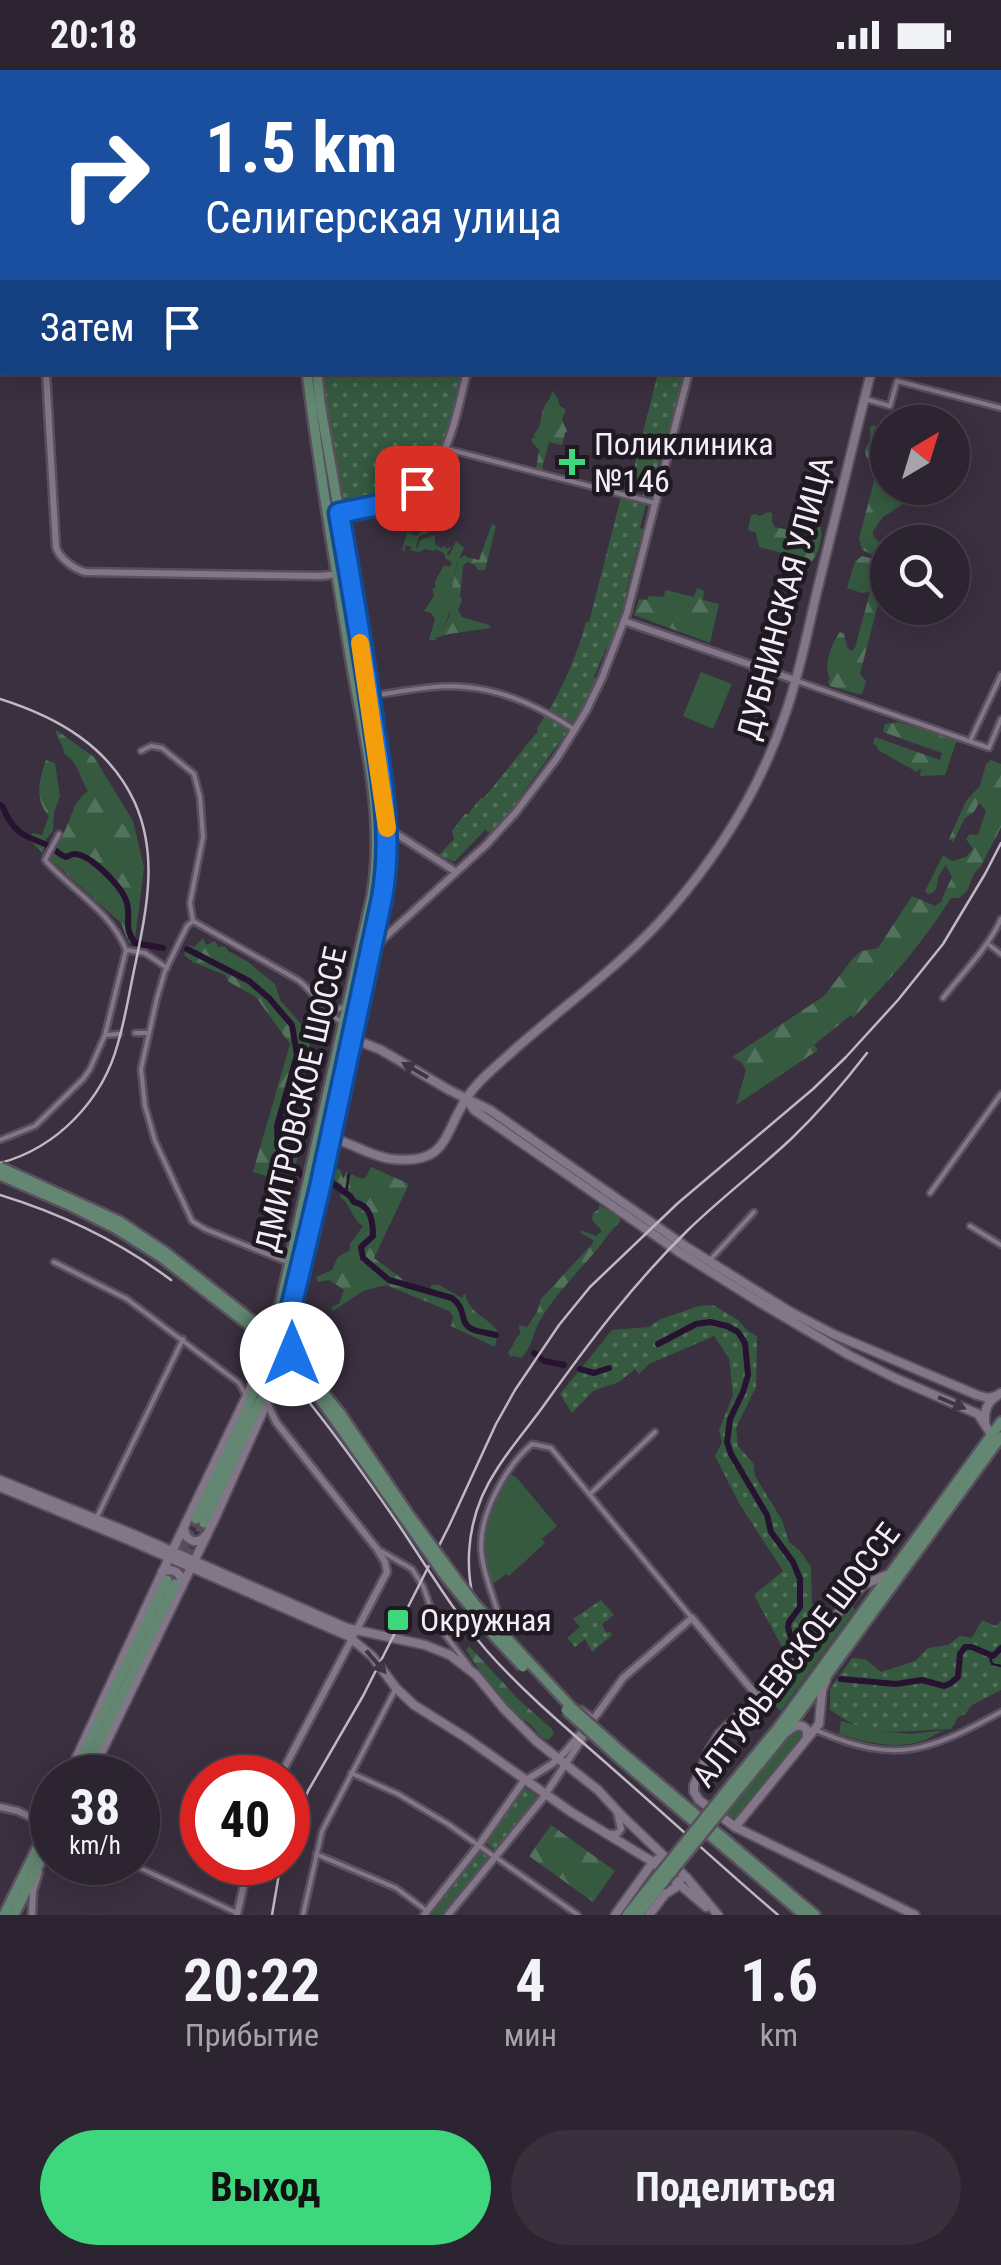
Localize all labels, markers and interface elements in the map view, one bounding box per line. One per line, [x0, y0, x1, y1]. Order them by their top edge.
text: 20:18 [50, 13, 137, 57]
text: 1.5 km [205, 107, 398, 189]
icon: right [40, 110, 170, 240]
text: Селигерская улица [205, 191, 562, 244]
icon: arrive [155, 300, 210, 355]
text: Затем [40, 306, 135, 350]
north arrow [870, 405, 970, 505]
map controls [870, 405, 970, 625]
place label: Поликлиника №146 [594, 425, 774, 500]
pin [375, 446, 460, 531]
marker: Поликлиника №146 [559, 449, 585, 475]
street label: ДУБНИНСКАЯ УЛИЦА [729, 453, 841, 743]
icon: arrive [390, 461, 445, 516]
button: search [870, 525, 970, 625]
street label: ДМИТРОВСКОЕ ШОССЕ [247, 943, 355, 1255]
one-way arrow [401, 1062, 429, 1079]
position arrow [240, 1302, 344, 1406]
one-way arrow [937, 1395, 967, 1411]
street label: АЛТУФЬЕВСКОЕ ШОССЕ [684, 1516, 908, 1794]
place label: Окружная [420, 1601, 552, 1639]
marker: Окружная [385, 1607, 411, 1633]
one-way arrow [364, 1649, 386, 1674]
speed limit sign: 40 [180, 1755, 310, 1885]
text: 38 [70, 1779, 120, 1837]
text: km/h [69, 1831, 121, 1860]
text: 20:22 [183, 1945, 321, 2016]
text: 4 [515, 1945, 545, 2016]
text: 1.6 [740, 1945, 818, 2016]
text: Прибытие [185, 2016, 319, 2054]
text: мин [504, 2016, 557, 2054]
text: km [760, 2016, 798, 2054]
button: Выход [40, 2130, 491, 2245]
button: Поделиться [511, 2130, 961, 2245]

